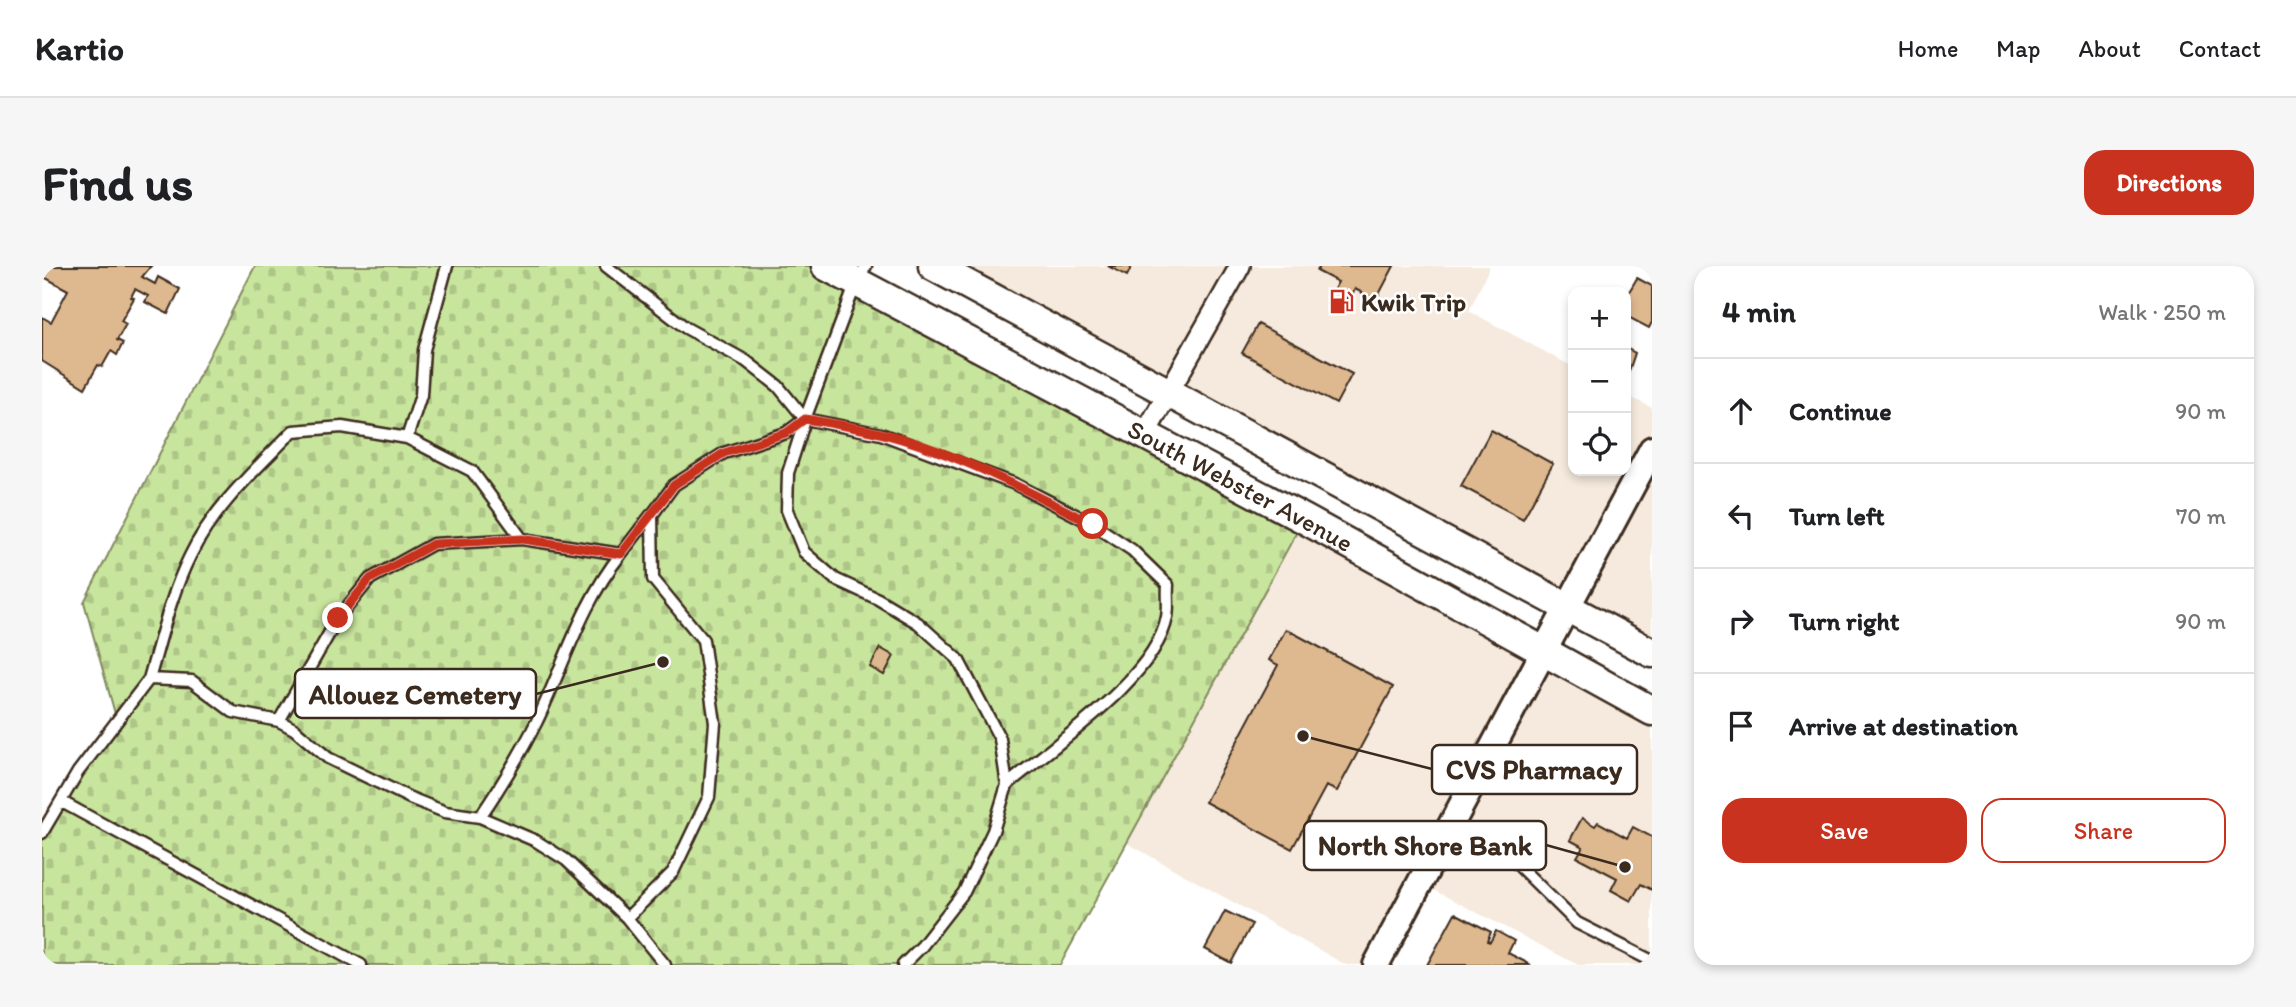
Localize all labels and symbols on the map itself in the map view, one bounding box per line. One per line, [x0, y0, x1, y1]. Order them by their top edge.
place label: Kwik Trip [1361, 286, 1466, 318]
fuel station icon: Kwik Trip [1327, 288, 1355, 316]
street label: South Webster Avenue [1122, 413, 1359, 559]
route start [1077, 508, 1108, 539]
route end [322, 602, 353, 633]
callout: Allouez Cemetery [295, 669, 536, 718]
text: Allouez Cemetery [308, 677, 522, 711]
callout: CVS Pharmacy [1432, 745, 1637, 794]
text: CVS Pharmacy [1446, 752, 1623, 786]
callout: North Shore Bank [1304, 821, 1546, 870]
text: North Shore Bank [1318, 828, 1533, 862]

